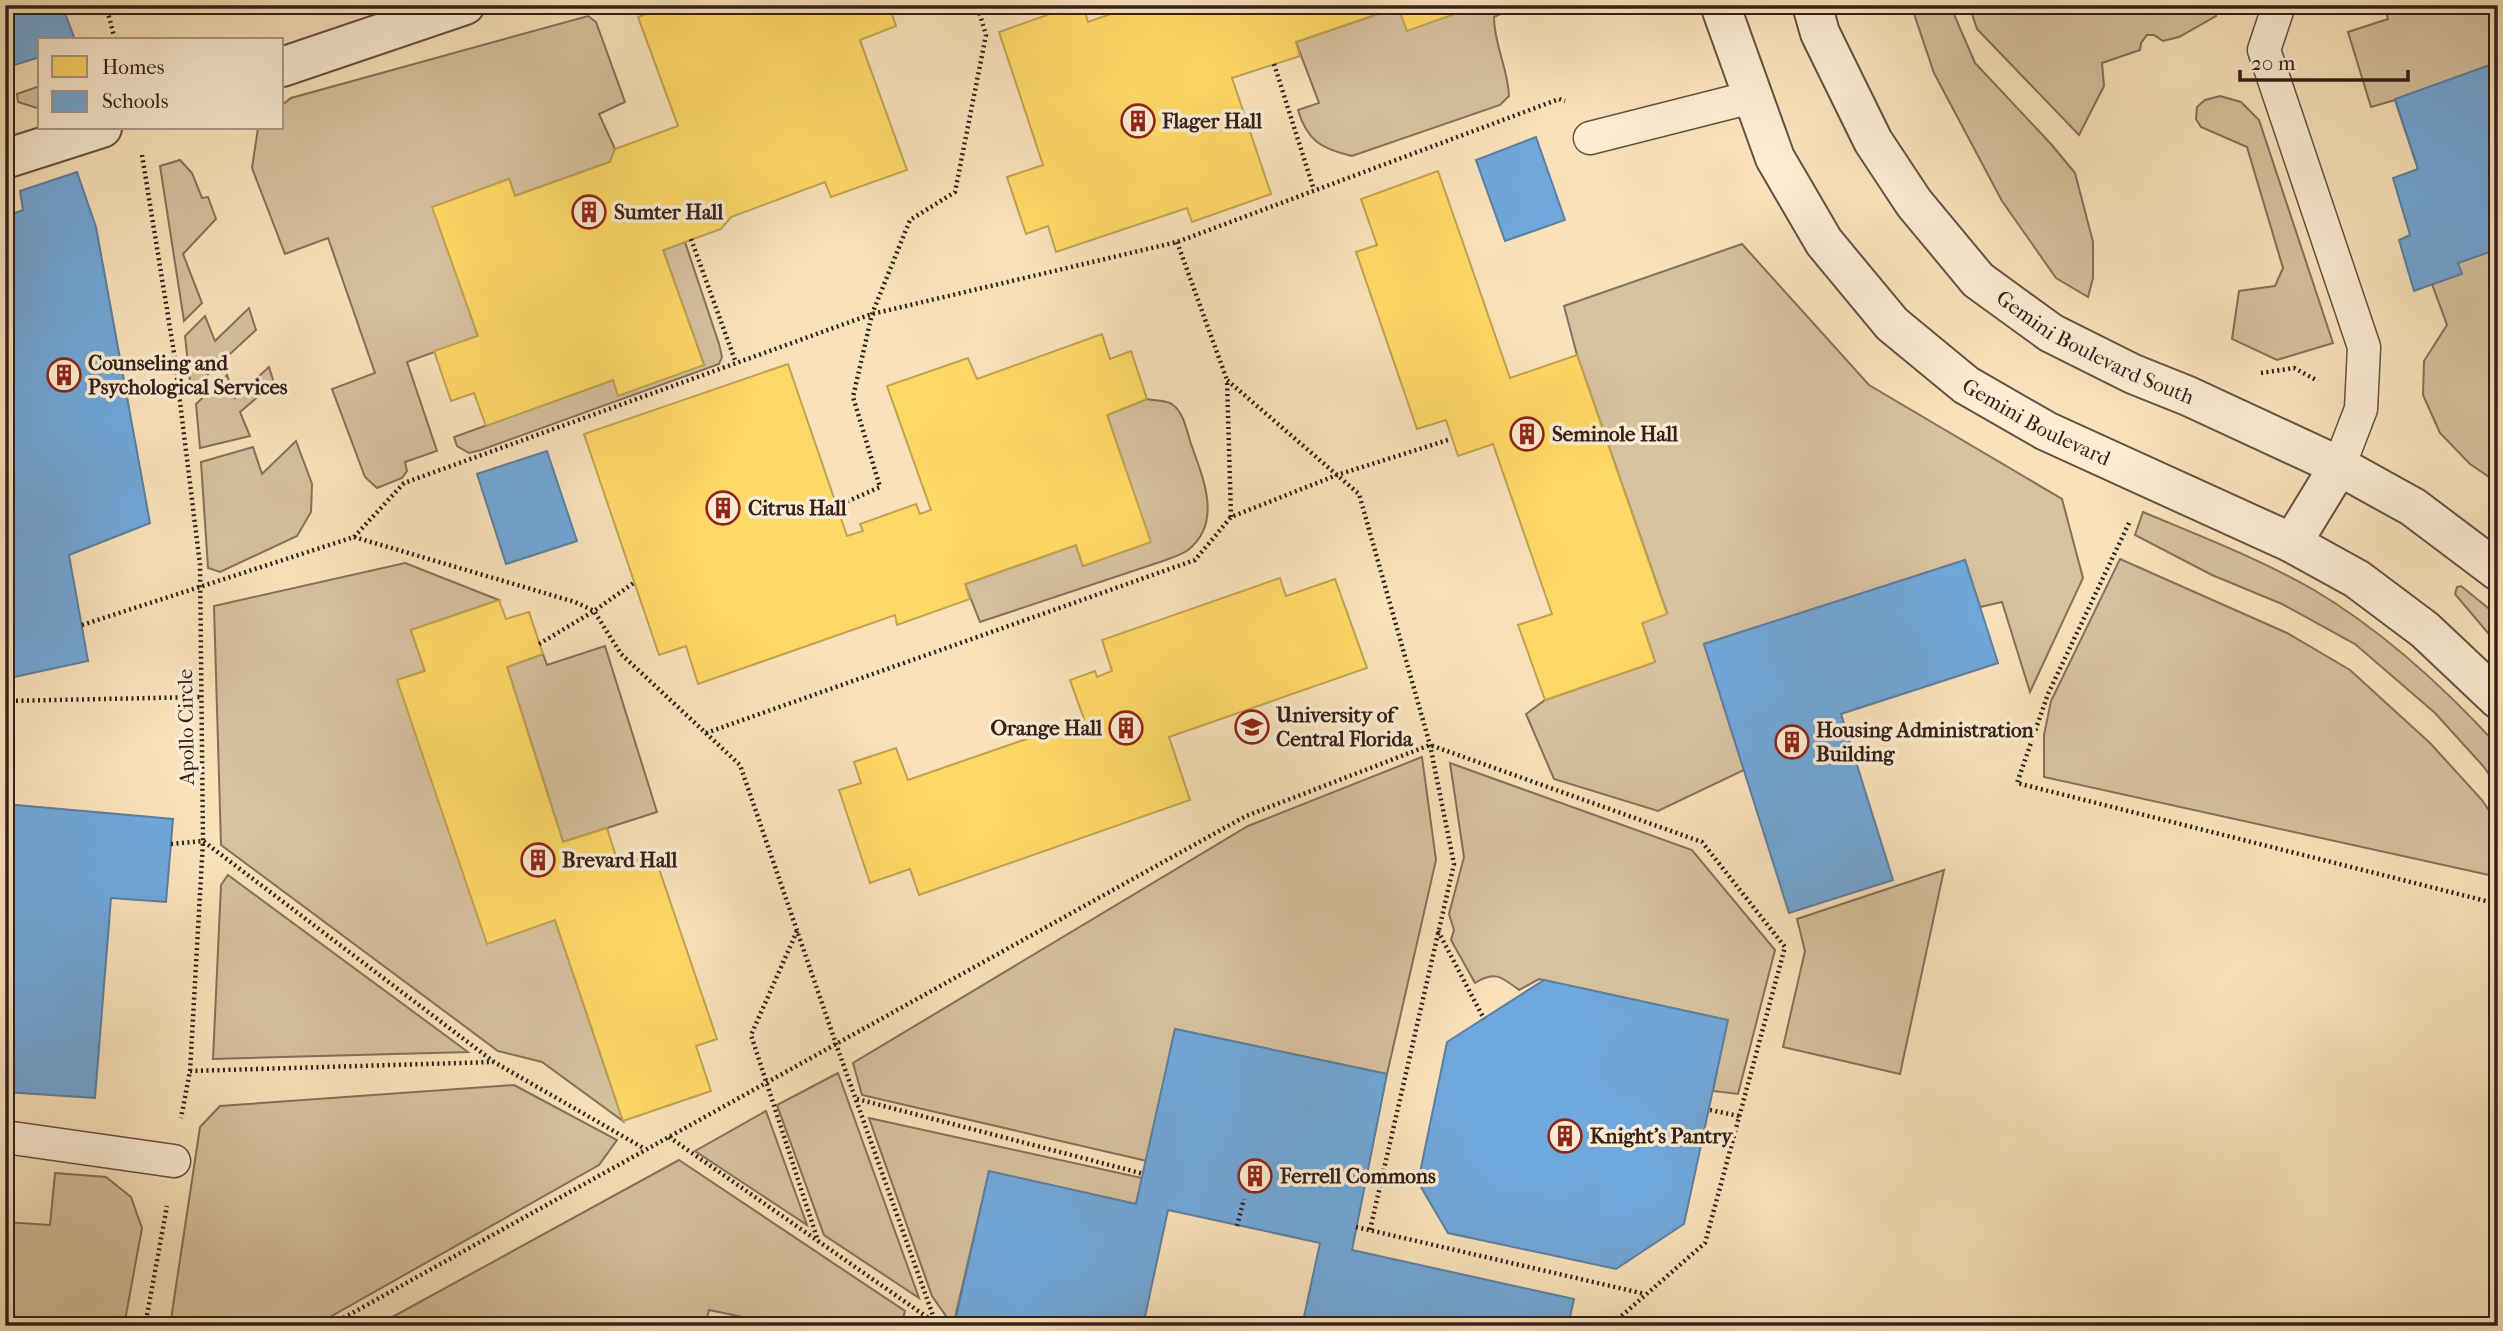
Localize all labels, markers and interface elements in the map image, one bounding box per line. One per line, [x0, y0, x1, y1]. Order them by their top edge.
legend [38, 38, 284, 130]
scale bar [2240, 38, 2408, 82]
text: 20 m [2251, 51, 2296, 75]
text: Homes [102, 55, 165, 79]
text: Schools [102, 89, 169, 113]
building icon: Flager Hall [1119, 102, 1157, 140]
place label: Flager Hall [1161, 109, 1262, 133]
building icon: Sumter Hall [570, 193, 608, 231]
place label: Sumter Hall [614, 200, 723, 224]
street label: Gemini Boulevard South [1992, 285, 2198, 409]
place label: Counseling and Psychological Services [88, 351, 288, 399]
building icon: Counseling and Psychological Services [45, 356, 83, 394]
street label: Gemini Boulevard [1958, 373, 2115, 471]
building icon: Seminole Hall [1508, 415, 1546, 453]
place label: Seminole Hall [1552, 422, 1678, 446]
building icon: Citrus Hall [704, 489, 742, 527]
place label: Citrus Hall [748, 496, 847, 520]
street label: Apollo Circle [173, 669, 199, 786]
place label: University of Central Florida [1275, 703, 1414, 751]
school or university icon: University of Central Florida [1233, 708, 1271, 746]
building icon: Orange Hall [1107, 709, 1145, 747]
place label: Orange Hall [990, 716, 1102, 740]
place label: Housing Administration Building [1816, 718, 2035, 766]
building icon: Housing Administration Building [1773, 723, 1811, 761]
building icon: Brevard Hall [519, 841, 557, 879]
place label: Brevard Hall [562, 848, 677, 872]
building icon: Knight's Pantry [1546, 1117, 1584, 1155]
place label: Knight's Pantry [1590, 1124, 1734, 1148]
building icon: Ferrell Commons [1236, 1157, 1274, 1195]
place label: Ferrell Commons [1279, 1164, 1436, 1188]

